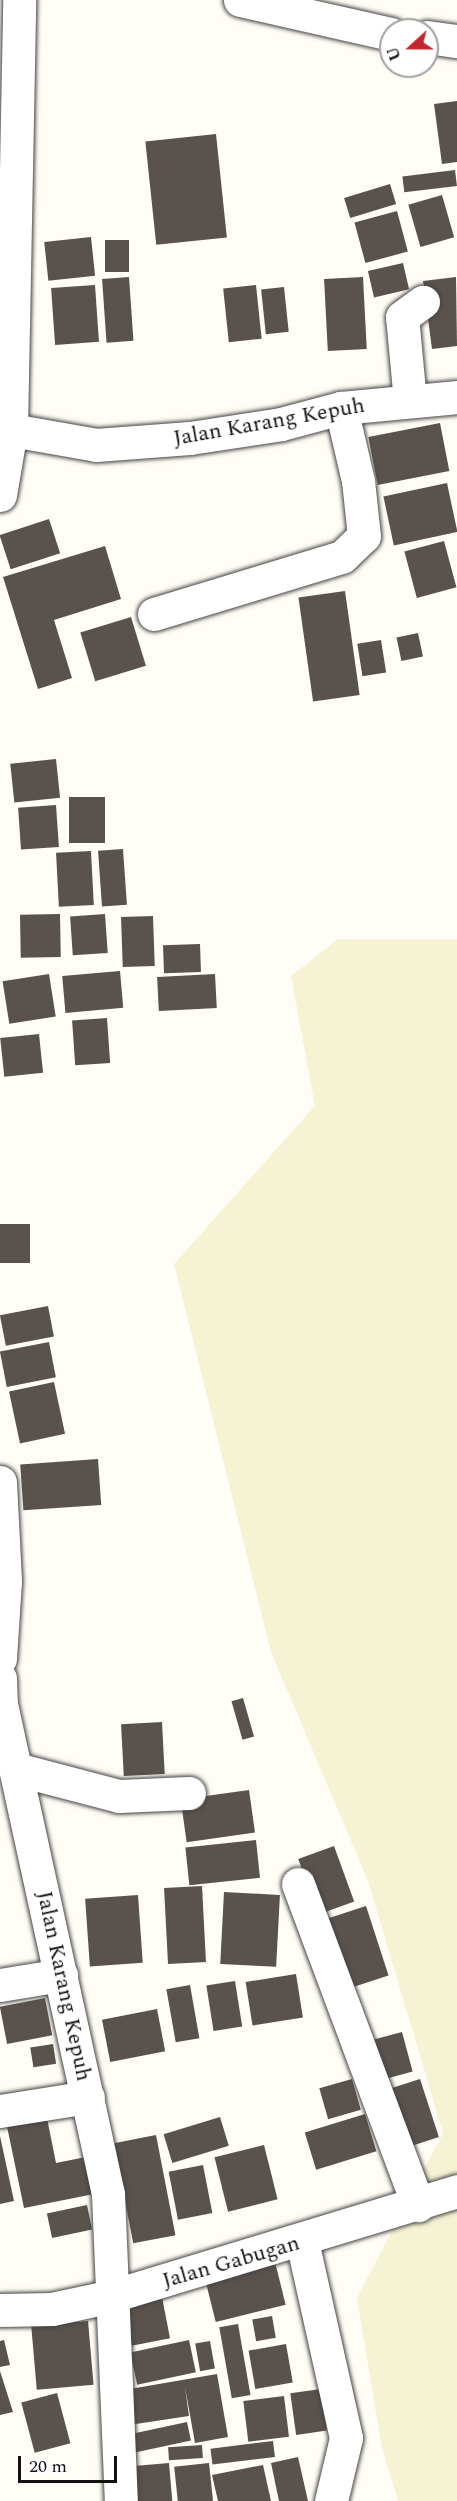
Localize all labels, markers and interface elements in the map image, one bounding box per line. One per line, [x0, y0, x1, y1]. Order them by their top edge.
north arrow [379, 18, 439, 78]
text: U [380, 43, 408, 64]
street label: Jalan Karang Kepuh [171, 392, 367, 452]
street label: Jalan Karang Kepuh [31, 1888, 97, 2084]
street label: Jalan Gabugan [159, 2230, 303, 2294]
scale bar [21, 2444, 120, 2482]
text: 20 m [29, 2453, 67, 2480]

